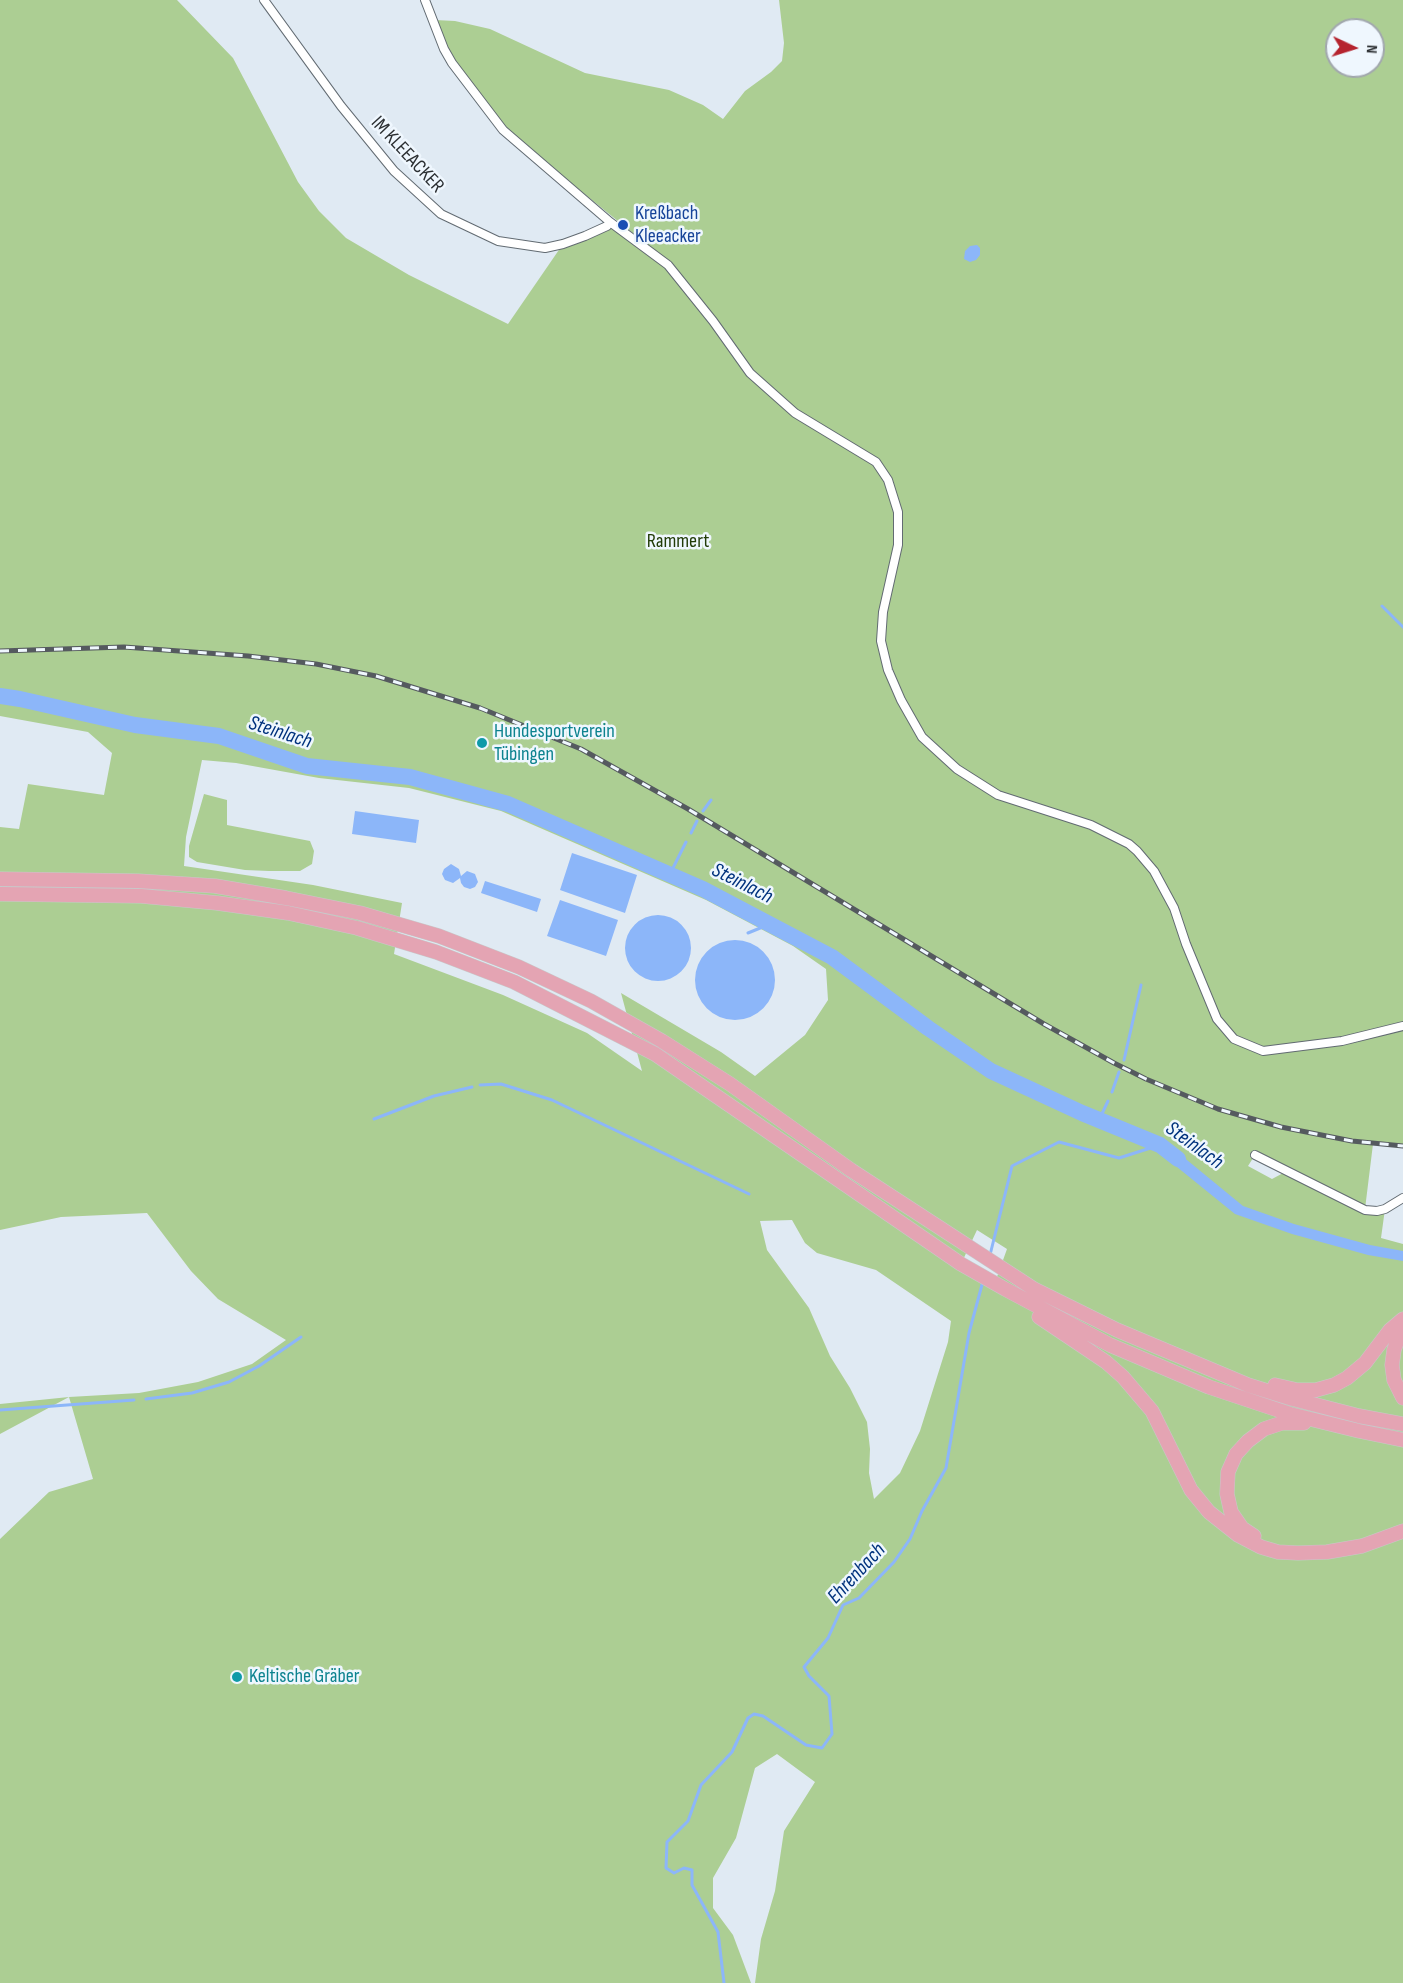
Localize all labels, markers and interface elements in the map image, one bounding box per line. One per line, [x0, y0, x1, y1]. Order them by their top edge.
north arrow [1325, 18, 1385, 78]
text: N [1362, 44, 1381, 54]
street label: IM KLEEACKER [365, 112, 449, 198]
place label: Kreßbach Kleeacker [635, 202, 701, 249]
marker: Kreßbach Kleeacker [616, 218, 630, 232]
park label: Rammert [647, 530, 709, 554]
water label: Steinlach [245, 711, 315, 755]
place label: Hundesportverein Tübingen [494, 720, 615, 767]
marker: Hundesportverein Tübingen [475, 736, 489, 750]
water label: Steinlach [707, 858, 777, 910]
water label: Steinlach [1160, 1117, 1228, 1175]
water label: Ehrenbach [823, 1538, 891, 1610]
place label: Keltische Gräber [249, 1665, 359, 1689]
marker: Keltische Gräber [230, 1670, 244, 1684]

